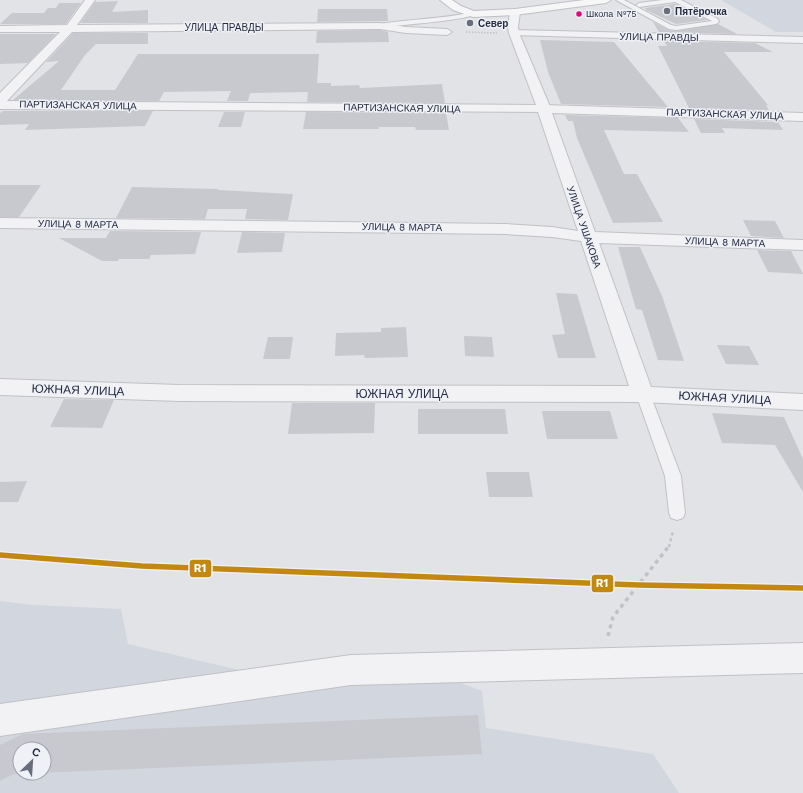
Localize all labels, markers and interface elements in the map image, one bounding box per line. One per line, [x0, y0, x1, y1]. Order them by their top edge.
marker: Пятёрочка [662, 6, 672, 16]
place label: Пятёрочка [675, 6, 727, 17]
marker: Школа №75 [574, 9, 584, 19]
place label: Школа №75 [586, 9, 637, 19]
marker: Север [465, 18, 475, 28]
place label: Север [478, 18, 508, 29]
street label: УЛИЦА ПРАВДЫ [184, 22, 264, 33]
street label: УЛИЦА ПРАВДЫ [619, 31, 699, 43]
street label: ПАРТИЗАНСКАЯ УЛИЦА [19, 98, 137, 112]
street label: ПАРТИЗАНСКАЯ УЛИЦА [343, 101, 461, 115]
street label: ПАРТИЗАНСКАЯ УЛИЦА [666, 106, 784, 122]
street label: УЛИЦА УШАКОВА [565, 185, 603, 270]
street label: УЛИЦА 8 МАРТА [38, 218, 119, 230]
street label: УЛИЦА 8 МАРТА [362, 221, 443, 233]
street label: УЛИЦА 8 МАРТА [685, 235, 766, 249]
street label: ЮЖНАЯ УЛИЦА [31, 381, 125, 399]
street label: ЮЖНАЯ УЛИЦА [356, 387, 448, 401]
street label: ЮЖНАЯ УЛИЦА [678, 389, 772, 407]
line badge: R1 [189, 559, 212, 578]
text: R1 [194, 562, 206, 575]
line badge: R1 [591, 574, 614, 593]
text: R1 [596, 577, 608, 590]
north arrow [12, 741, 52, 781]
text: С [30, 745, 42, 760]

